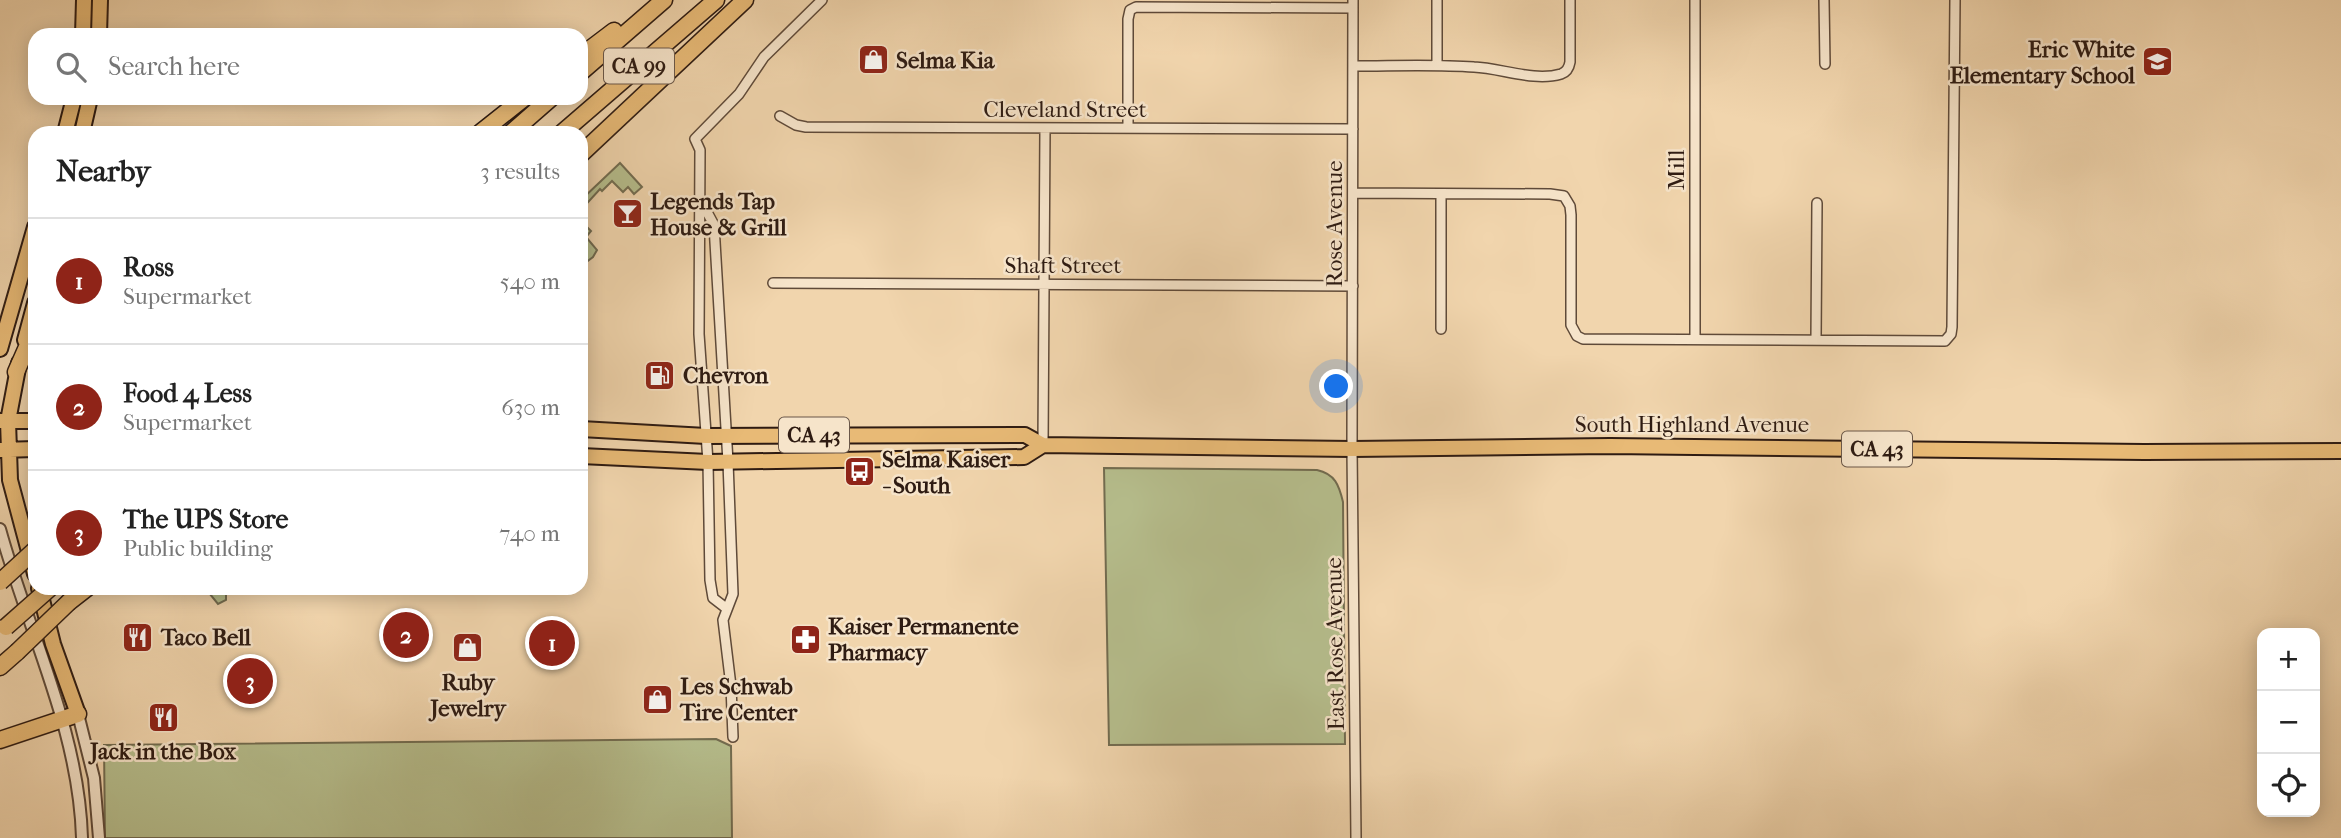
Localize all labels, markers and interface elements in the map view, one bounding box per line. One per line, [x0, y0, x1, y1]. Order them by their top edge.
search box [28, 28, 588, 105]
place label: Eric White Elementary School [1950, 36, 2136, 89]
shop icon: Selma Kia [856, 43, 890, 77]
school or university icon: Eric White Elementary School [2141, 45, 2175, 79]
place label: Selma Kia [896, 47, 996, 74]
icon: search [52, 48, 90, 86]
road number: CA 99 [604, 48, 674, 84]
text: Search here [108, 51, 240, 82]
street label: Cleveland Street [983, 96, 1147, 123]
street label: Mill [1663, 149, 1690, 190]
text: Nearby [56, 154, 151, 189]
text: 3 results [480, 158, 560, 185]
street label: Rose Avenue [1321, 160, 1348, 288]
place label: Legends Tap House & Grill [650, 188, 787, 241]
bar icon: Legends Tap House & Grill [610, 197, 644, 231]
text: Ross [123, 252, 174, 283]
street label: Shaft Street [1005, 252, 1121, 279]
text: 1 [75, 268, 83, 295]
text: 540 m [500, 268, 560, 295]
text: Supermarket [123, 283, 252, 310]
fuel station icon: Chevron [643, 358, 677, 392]
place label: Chevron [683, 362, 769, 389]
your location [1319, 369, 1353, 403]
text: Food 4 Less [123, 378, 252, 409]
text: 2 [73, 394, 85, 421]
text: 630 m [501, 394, 560, 421]
text: Supermarket [123, 409, 252, 436]
street label: South Highland Avenue [1575, 411, 1809, 438]
road number: CA 43 [779, 418, 849, 452]
road number: CA 43 [1842, 432, 1912, 466]
place label: Selma Kaiser - South [882, 446, 1011, 499]
bus stop icon: Selma Kaiser - South [842, 455, 876, 489]
text: The UPS Store [123, 504, 288, 535]
text: 3 [74, 520, 84, 547]
text: 740 m [499, 520, 560, 547]
text: Public building [123, 535, 273, 562]
street label: East Rose Avenue [1320, 557, 1350, 731]
pin: 2 [383, 609, 429, 661]
place label: Kaiser Permanente Pharmacy [828, 613, 1019, 666]
pin: 1 [529, 617, 575, 669]
restaurant icon: Taco Bell [121, 620, 155, 654]
pharmacy icon: Kaiser Permanente Pharmacy [788, 622, 822, 656]
place label: Taco Bell [160, 624, 252, 651]
map controls [2257, 628, 2320, 817]
button: + [2257, 628, 2320, 691]
shop icon: Ruby Jewelry [451, 631, 485, 665]
pin: 3 [227, 655, 273, 707]
place label: Ruby Jewelry [428, 669, 508, 722]
place label: Les Schwab Tire Center [679, 673, 798, 726]
shop icon: Les Schwab Tire Center [640, 682, 674, 716]
button: − [2257, 691, 2320, 754]
restaurant icon: Jack in the Box [146, 700, 180, 734]
place label: Jack in the Box [88, 738, 237, 765]
button: locate [2257, 754, 2320, 817]

